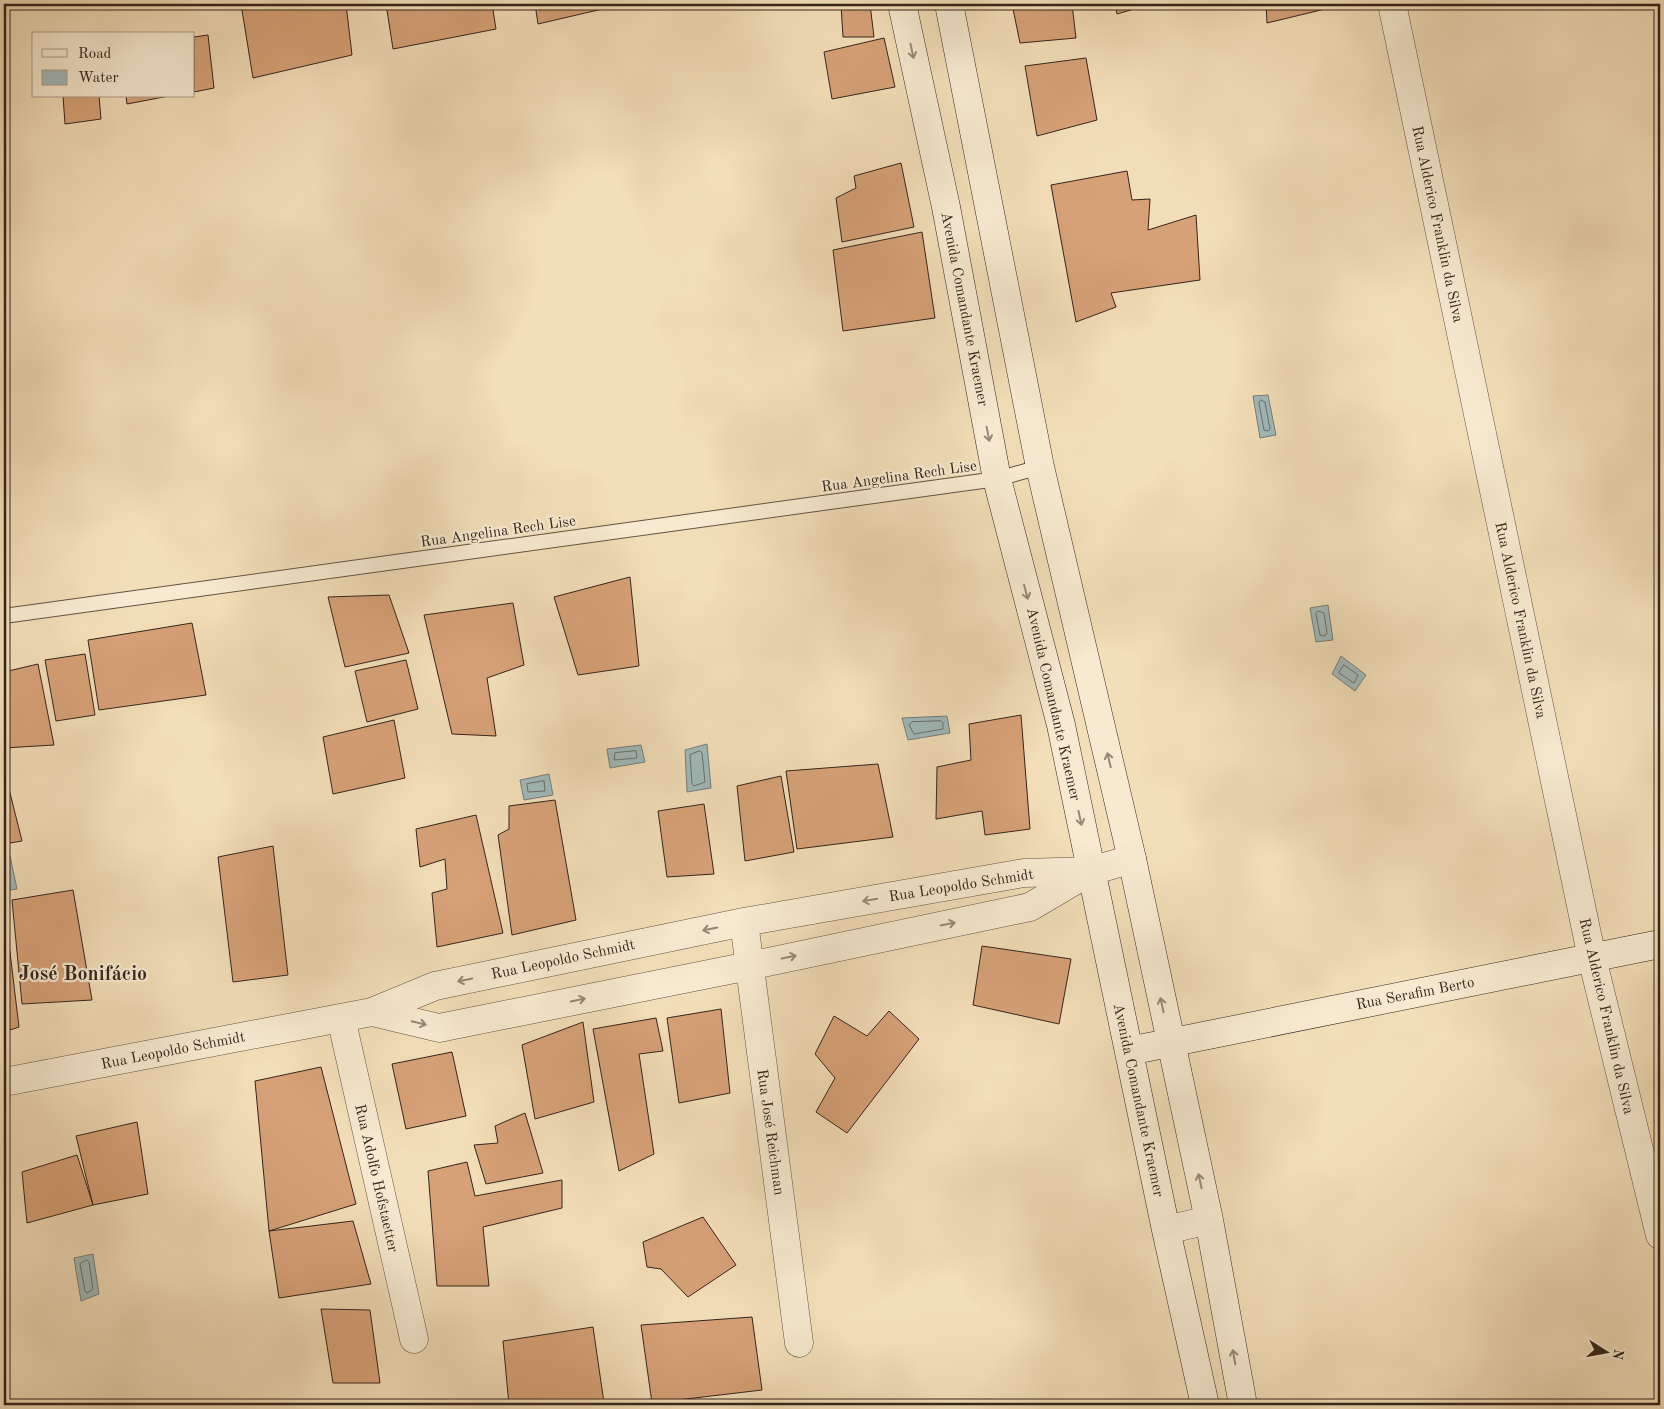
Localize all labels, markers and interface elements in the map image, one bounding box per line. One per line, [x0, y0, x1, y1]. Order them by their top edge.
legend [32, 32, 195, 98]
one-way arrow [908, 43, 918, 59]
text: Road [78, 47, 112, 62]
text: Water [78, 71, 119, 86]
street label: Rua Alderico Franklin da Silva [1408, 125, 1465, 325]
street label: Avenida Comandante Kraemer [937, 211, 990, 408]
one-way arrow [984, 426, 994, 442]
street label: Rua Angelina Rech Lise [821, 459, 978, 496]
street label: Rua Angelina Rech Lise [420, 514, 577, 551]
street label: Rua Alderico Franklin da Silva [1491, 521, 1548, 721]
one-way arrow [1022, 583, 1032, 599]
street label: Avenida Comandante Kraemer [1023, 606, 1082, 802]
one-way arrow [1104, 753, 1113, 769]
one-way arrow [1076, 810, 1086, 826]
street label: Rua Leopoldo Schmidt [888, 868, 1035, 905]
one-way arrow [862, 895, 878, 905]
street label: Rua Alderico Franklin da Silva [1576, 917, 1636, 1116]
one-way arrow [940, 919, 956, 928]
one-way arrow [702, 925, 718, 934]
street label: Rua Leopoldo Schmidt [490, 938, 637, 983]
one-way arrow [781, 952, 797, 961]
district label: José Bonifácio [19, 965, 147, 985]
one-way arrow [458, 976, 474, 985]
street label: Rua Serafim Berto [1355, 976, 1476, 1013]
one-way arrow [570, 994, 586, 1004]
one-way arrow [1157, 997, 1166, 1013]
street label: Avenida Comandante Kraemer [1110, 1002, 1165, 1199]
one-way arrow [411, 1019, 427, 1028]
street label: Rua Leopoldo Schmidt [100, 1030, 247, 1073]
street label: Rua José Reichman [753, 1068, 786, 1196]
street label: Rua Adolfo Hofstaetter [351, 1103, 400, 1254]
one-way arrow [1195, 1173, 1204, 1189]
north arrow [1582, 1326, 1632, 1376]
text: N [1610, 1348, 1626, 1361]
one-way arrow [1228, 1350, 1238, 1366]

